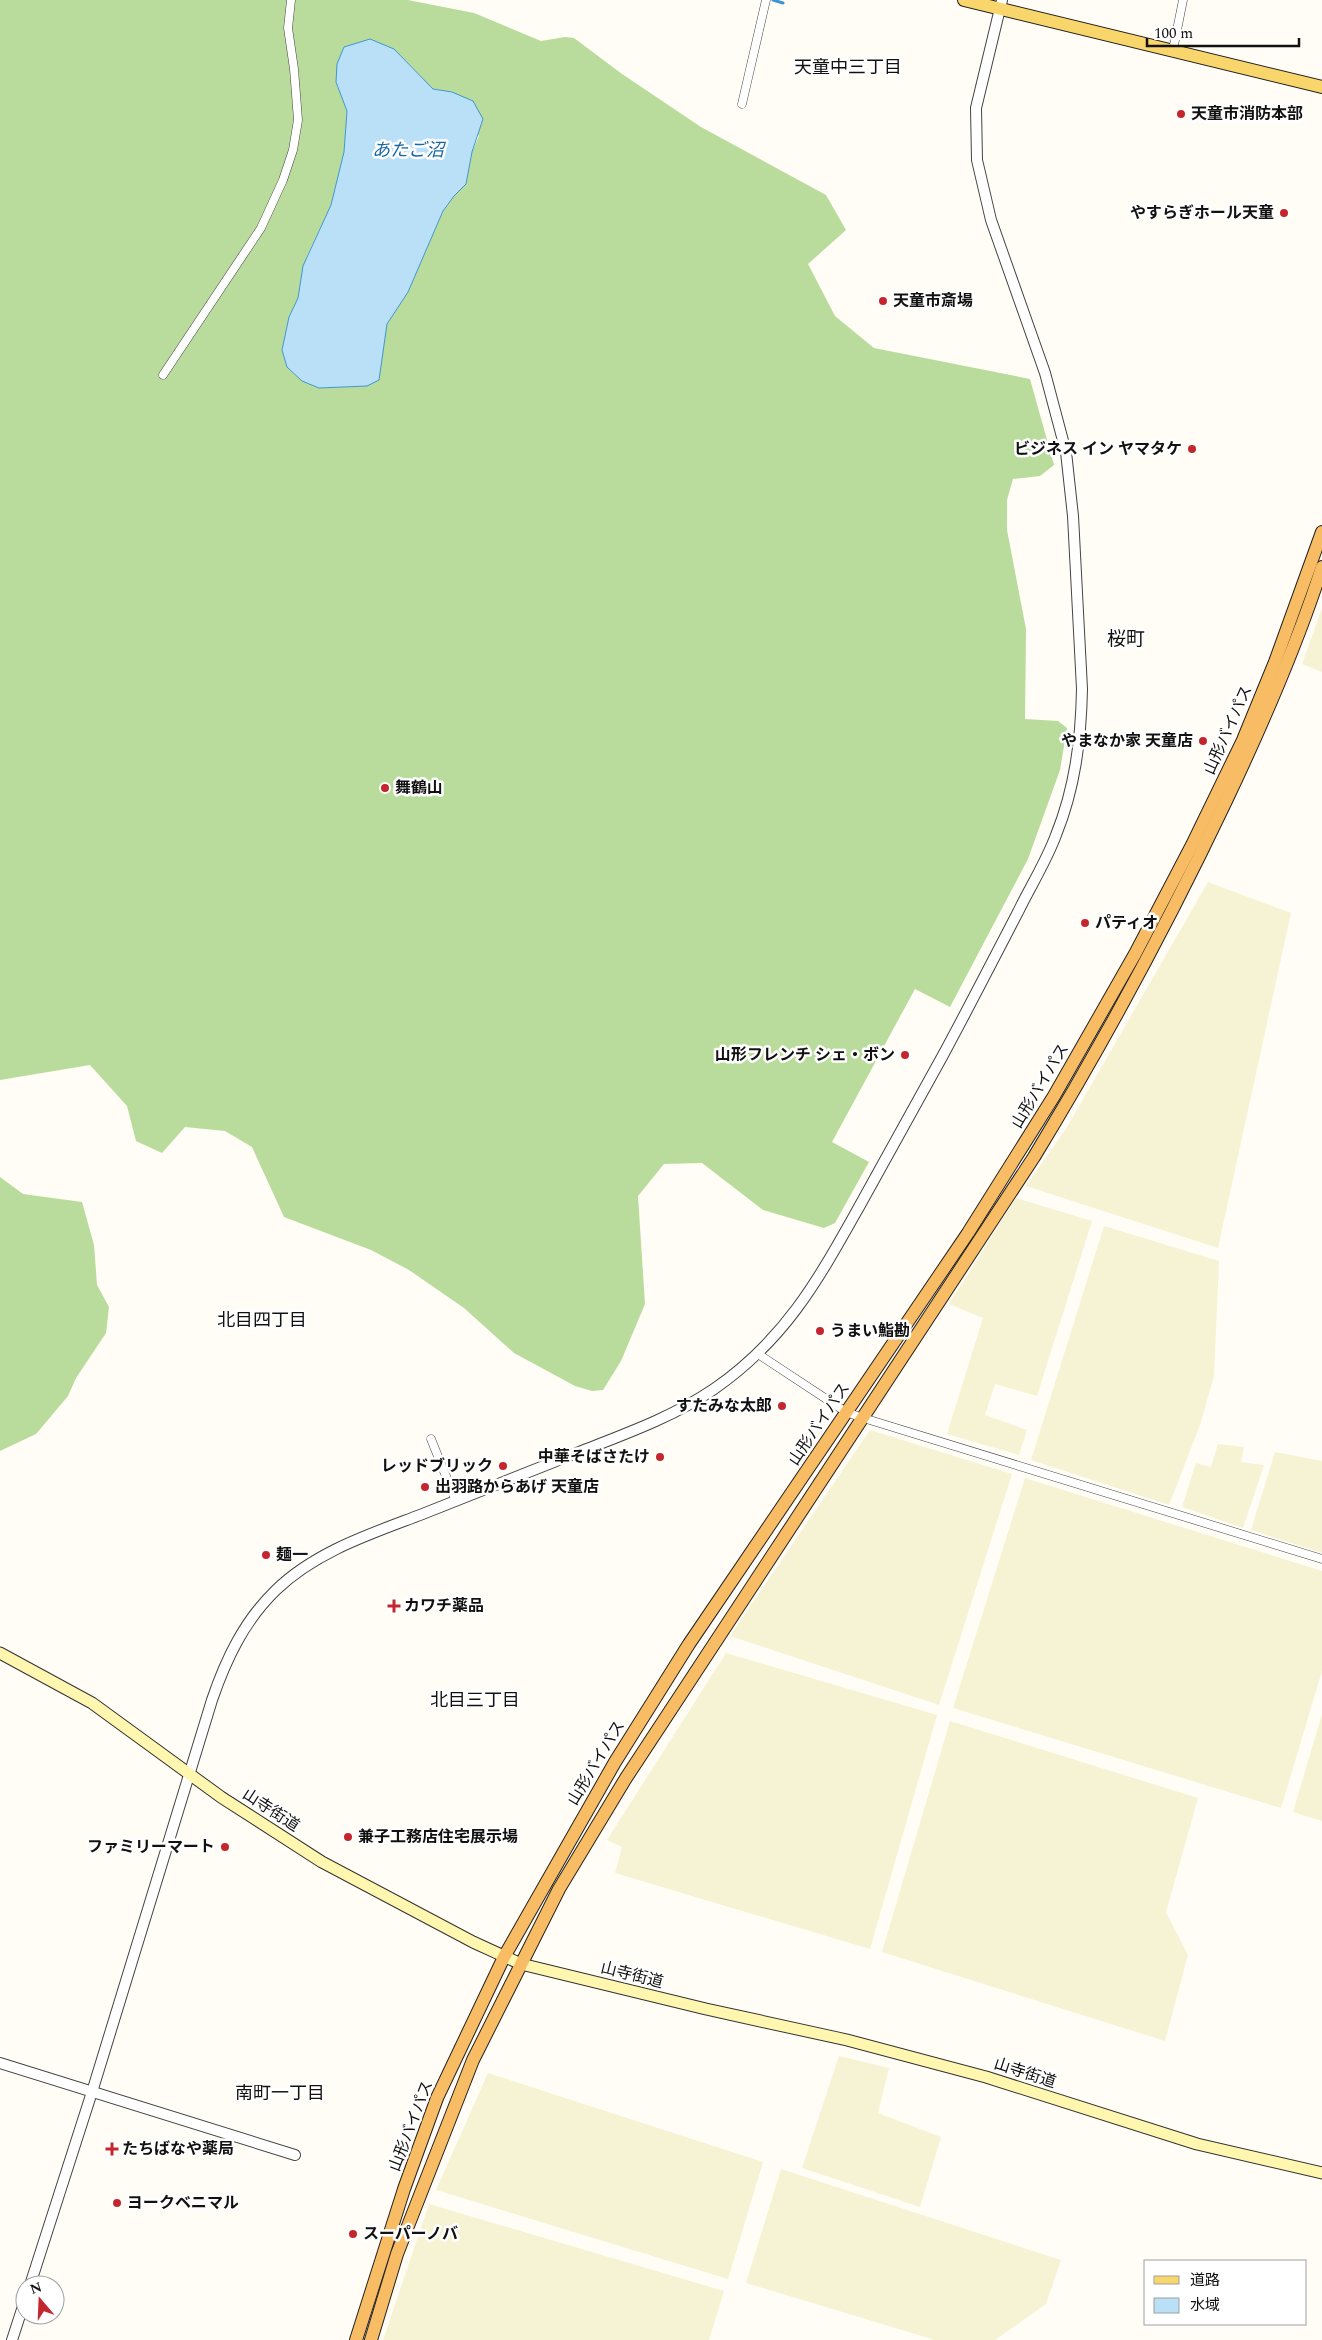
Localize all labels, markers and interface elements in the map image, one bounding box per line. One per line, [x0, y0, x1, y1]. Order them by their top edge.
scale bar [1147, 15, 1300, 47]
text: 100 m [1154, 22, 1193, 45]
district label: 天童中三丁目 [794, 54, 902, 81]
place label: 天童市消防本部 [1191, 102, 1303, 126]
marker: 天童市消防本部 [1175, 108, 1187, 120]
water label: あたご沼 [372, 137, 447, 164]
place label: やすらぎホール天童 [1130, 201, 1274, 225]
marker: やすらぎホール天童 [1278, 207, 1290, 219]
place label: 天童市斎場 [893, 289, 973, 313]
marker: 天童市斎場 [877, 295, 889, 307]
place label: ビジネス イン ヤマタケ [1014, 437, 1182, 461]
marker: ビジネス イン ヤマタケ [1186, 443, 1198, 455]
district label: 桜町 [1107, 625, 1145, 654]
street label: 山形バイパス [1198, 681, 1258, 779]
place label: やまなか家 天童店 [1061, 729, 1193, 753]
marker: やまなか家 天童店 [1197, 735, 1209, 747]
place label: 舞鶴山 [395, 776, 443, 800]
marker: 舞鶴山 [379, 782, 391, 794]
place label: パティオ [1095, 911, 1158, 935]
marker: パティオ [1079, 917, 1091, 929]
street label: 山形バイパス [1005, 1039, 1075, 1133]
place label: 山形フレンチ シェ・ボン [715, 1043, 895, 1067]
marker: 山形フレンチ シェ・ボン [899, 1049, 911, 1061]
district label: 北目四丁目 [217, 1307, 307, 1334]
place label: うまい鮨勘 [830, 1319, 910, 1343]
marker: うまい鮨勘 [814, 1325, 826, 1337]
street label: 山形バイパス [782, 1378, 856, 1470]
place label: すたみな太郎 [676, 1394, 772, 1418]
marker: すたみな太郎 [776, 1400, 788, 1412]
place label: 中華そばさたけ [538, 1445, 650, 1469]
marker: 中華そばさたけ [654, 1451, 666, 1463]
place label: レッドブリック [381, 1454, 493, 1478]
marker: レッドブリック [497, 1460, 509, 1472]
place label: 出羽路からあげ 天童店 [435, 1475, 599, 1499]
marker: 出羽路からあげ 天童店 [419, 1481, 431, 1493]
place label: 麺一 [276, 1543, 308, 1567]
marker: 麺一 [260, 1549, 272, 1561]
place label: カワチ薬品 [404, 1594, 484, 1618]
marker: カワチ薬品 [388, 1600, 400, 1612]
district label: 北目三丁目 [430, 1687, 520, 1714]
street label: 山形バイパス [561, 1716, 631, 1810]
street label: 山寺街道 [238, 1783, 304, 1837]
place label: 兼子工務店住宅展示場 [358, 1825, 518, 1849]
marker: 兼子工務店住宅展示場 [342, 1831, 354, 1843]
place label: ファミリーマート [87, 1835, 215, 1859]
marker: ファミリーマート [219, 1841, 231, 1853]
street label: 山寺街道 [598, 1956, 666, 1994]
street label: 山寺街道 [991, 2052, 1059, 2094]
street label: 山形バイパス [383, 2077, 439, 2175]
district label: 南町一丁目 [235, 2080, 325, 2107]
place label: たちばなや薬局 [122, 2137, 234, 2161]
marker: たちばなや薬局 [106, 2143, 118, 2155]
place label: ヨークベニマル [127, 2191, 239, 2215]
marker: ヨークベニマル [111, 2197, 123, 2209]
place label: スーパーノバ [363, 2222, 458, 2246]
marker: スーパーノバ [347, 2228, 359, 2240]
legend [1144, 2260, 1307, 2325]
text: 道路 [1190, 2269, 1220, 2292]
north arrow [15, 2275, 65, 2325]
text: N [27, 2276, 45, 2300]
text: 水域 [1190, 2294, 1220, 2317]

